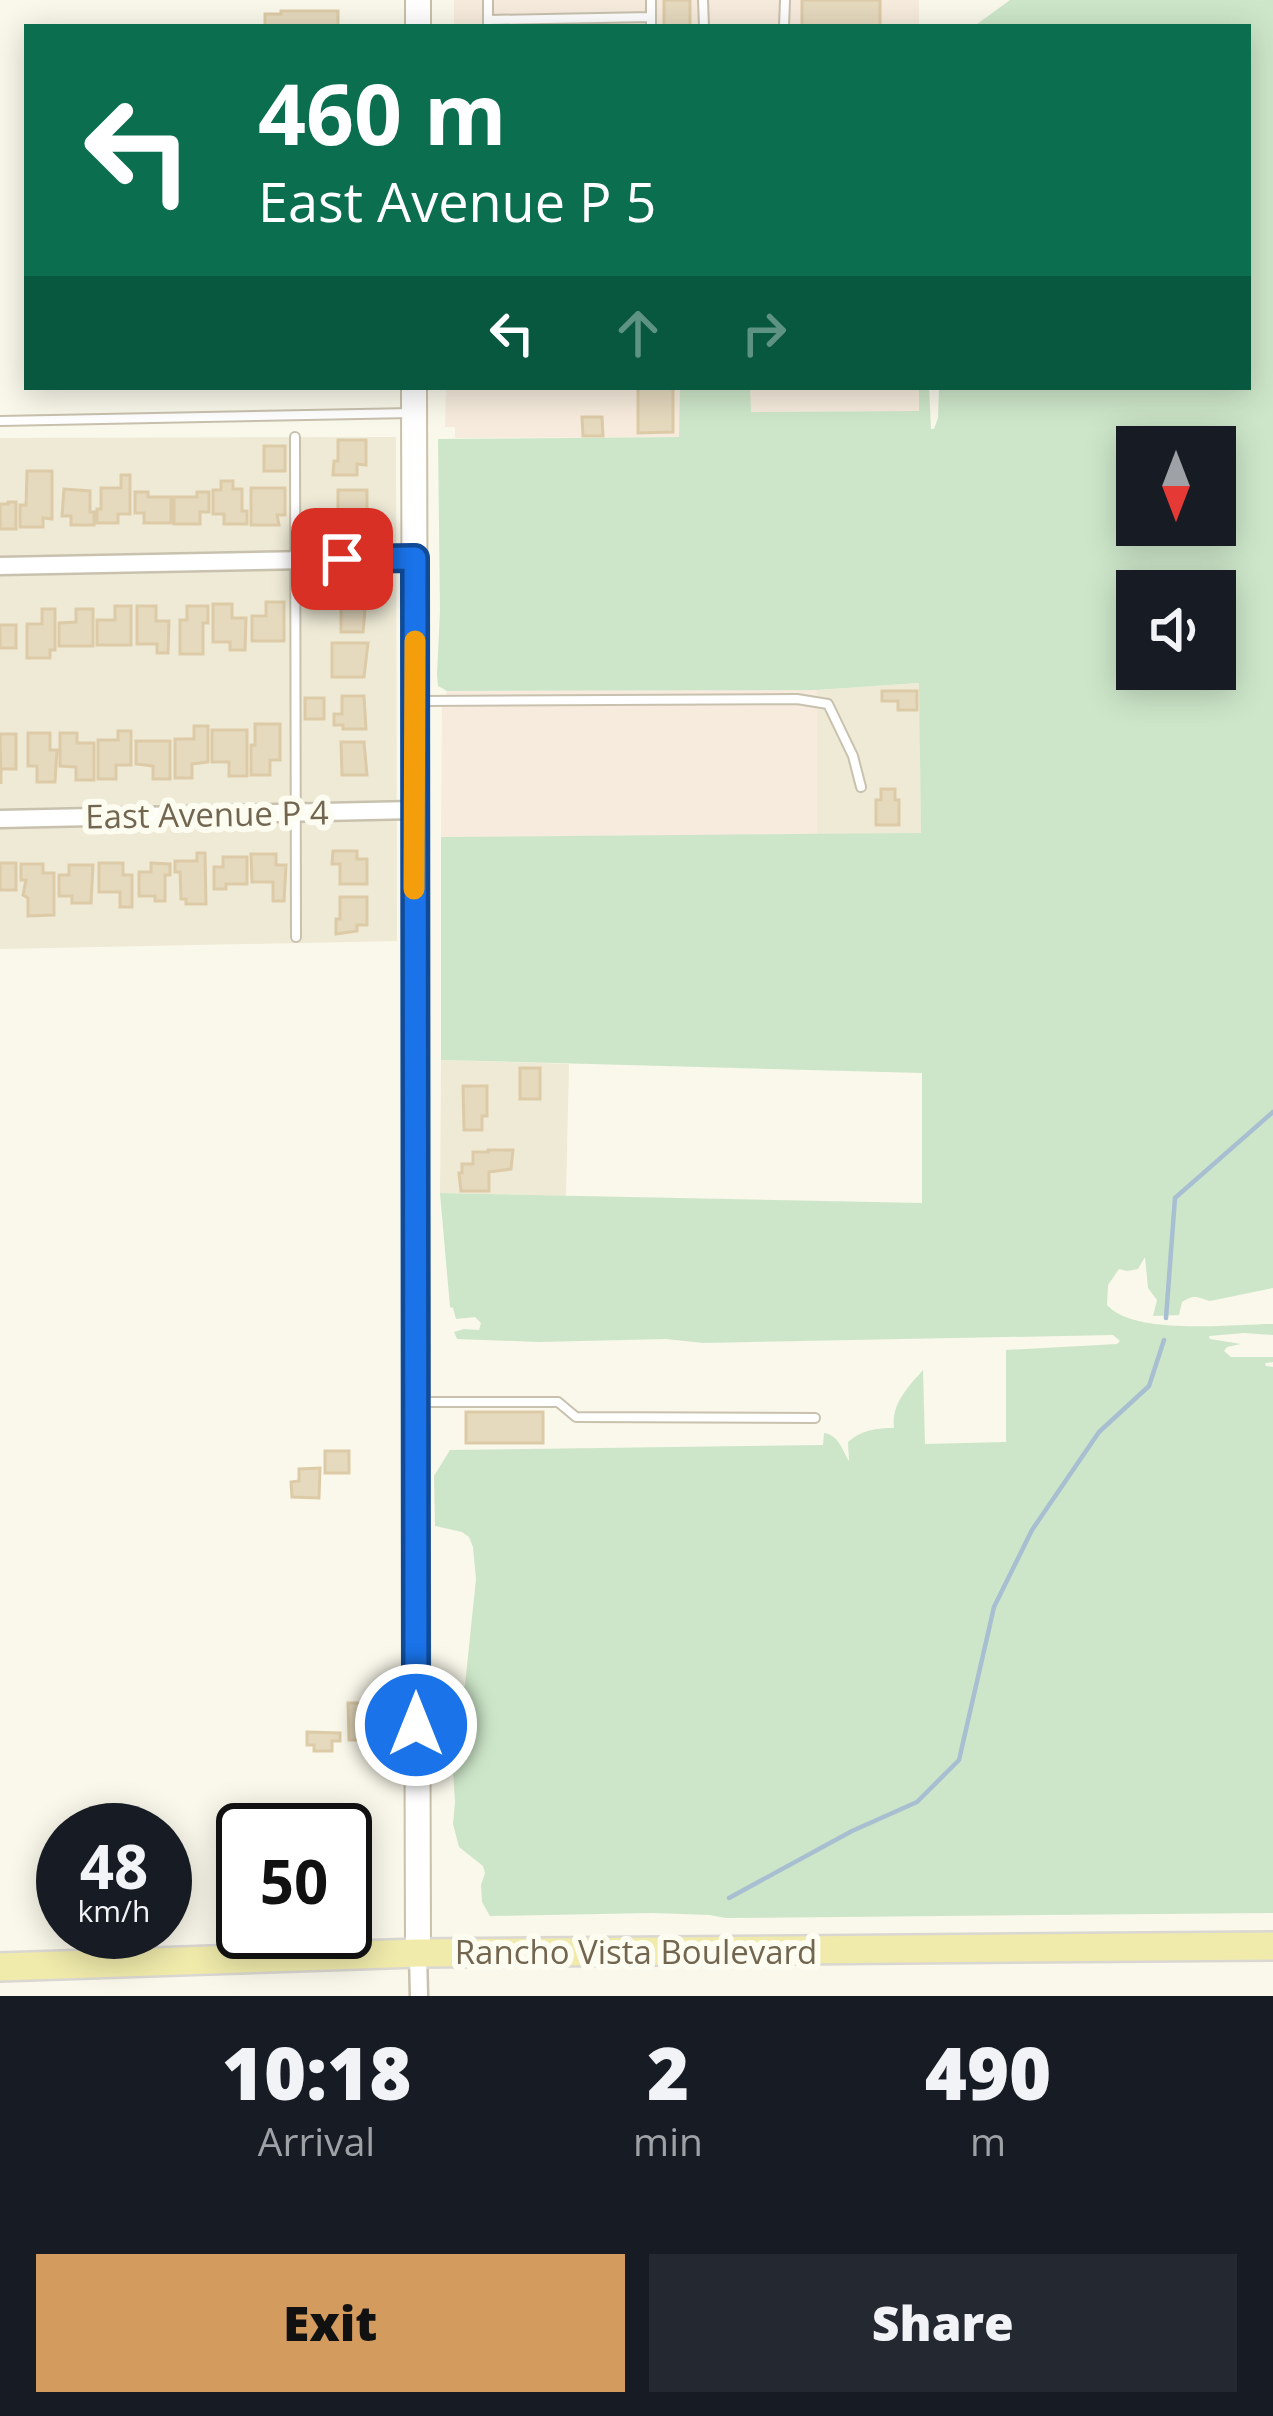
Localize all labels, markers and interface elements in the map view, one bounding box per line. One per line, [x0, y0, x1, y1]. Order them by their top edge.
text: 460 m [258, 55, 506, 170]
icon: left [60, 72, 216, 228]
text: East Avenue P 5 [258, 164, 656, 238]
icon: left [479, 300, 545, 366]
icon: ahead [605, 300, 671, 366]
icon: right [731, 300, 797, 366]
north arrow [1116, 426, 1236, 546]
map controls [1116, 426, 1236, 690]
pin [291, 508, 393, 610]
icon: arrive [309, 526, 375, 592]
button: sound [1116, 570, 1236, 690]
street label: East Avenue P 4 [85, 789, 329, 839]
position arrow [353, 1662, 479, 1788]
speed limit sign: 50 [216, 1803, 372, 1959]
text: 48 [80, 1825, 148, 1907]
text: km/h [78, 1890, 150, 1931]
street label: Rancho Vista Boulevard [455, 1929, 817, 1974]
text: 10:18 [222, 2023, 411, 2121]
text: 2 [647, 2023, 689, 2121]
text: 490 [925, 2023, 1051, 2121]
text: Arrival [258, 2114, 375, 2167]
text: min [633, 2114, 703, 2167]
text: m [970, 2114, 1006, 2167]
button: Exit [36, 2254, 625, 2392]
button: Share [649, 2254, 1237, 2392]

